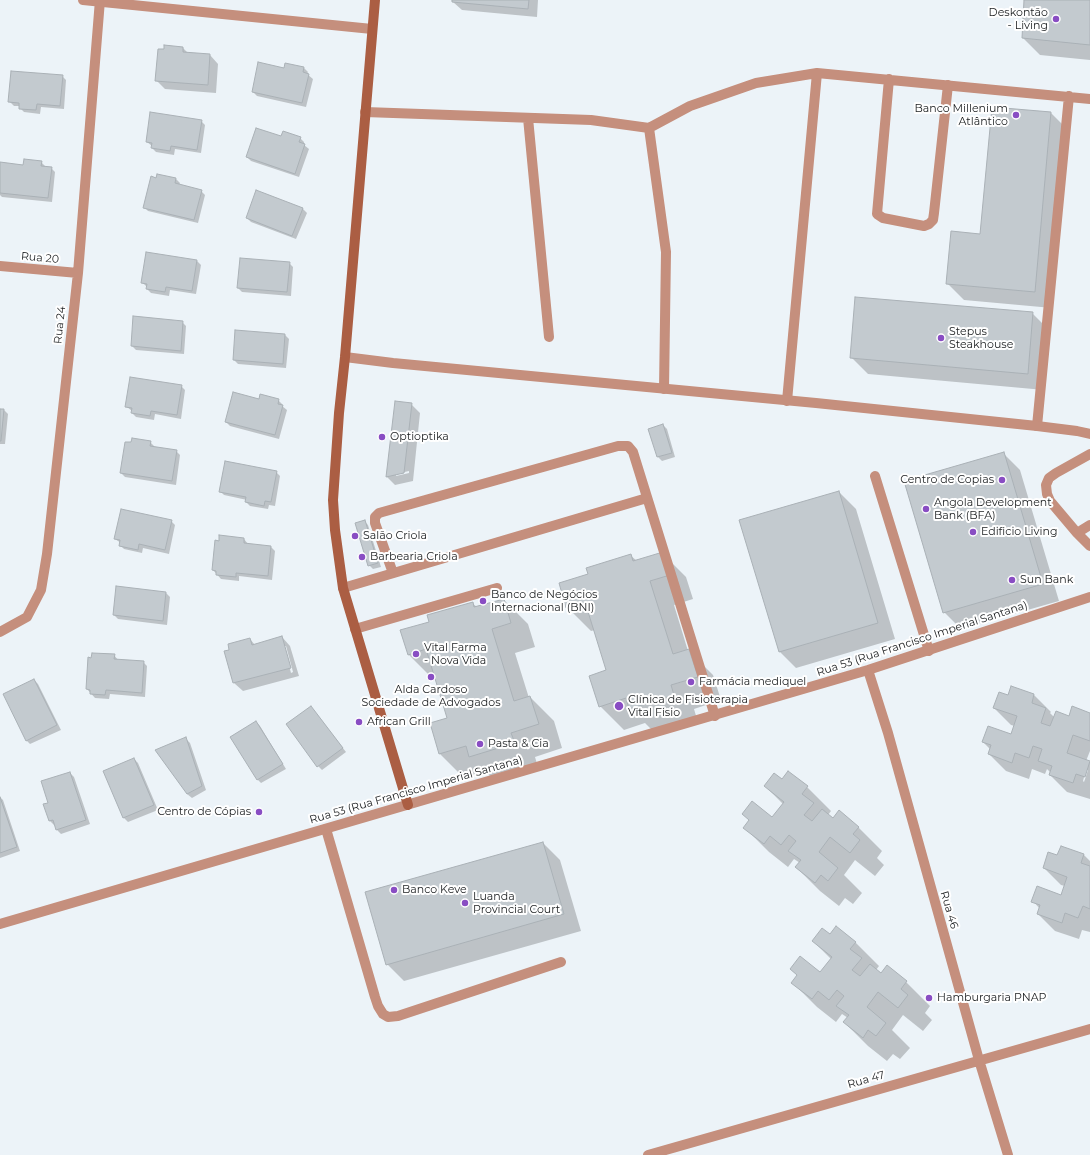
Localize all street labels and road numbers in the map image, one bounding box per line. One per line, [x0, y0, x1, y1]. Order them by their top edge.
street label: Rua 20 [20, 250, 60, 266]
street label: Rua 24 [51, 305, 69, 345]
street label: Rua 53 (Rua Francisco Imperial Santana) [815, 599, 1029, 679]
street label: Rua 53 (Rua Francisco Imperial Santana) [308, 753, 524, 827]
street label: Rua 46 [937, 890, 961, 930]
street label: Rua 47 [846, 1068, 886, 1092]

